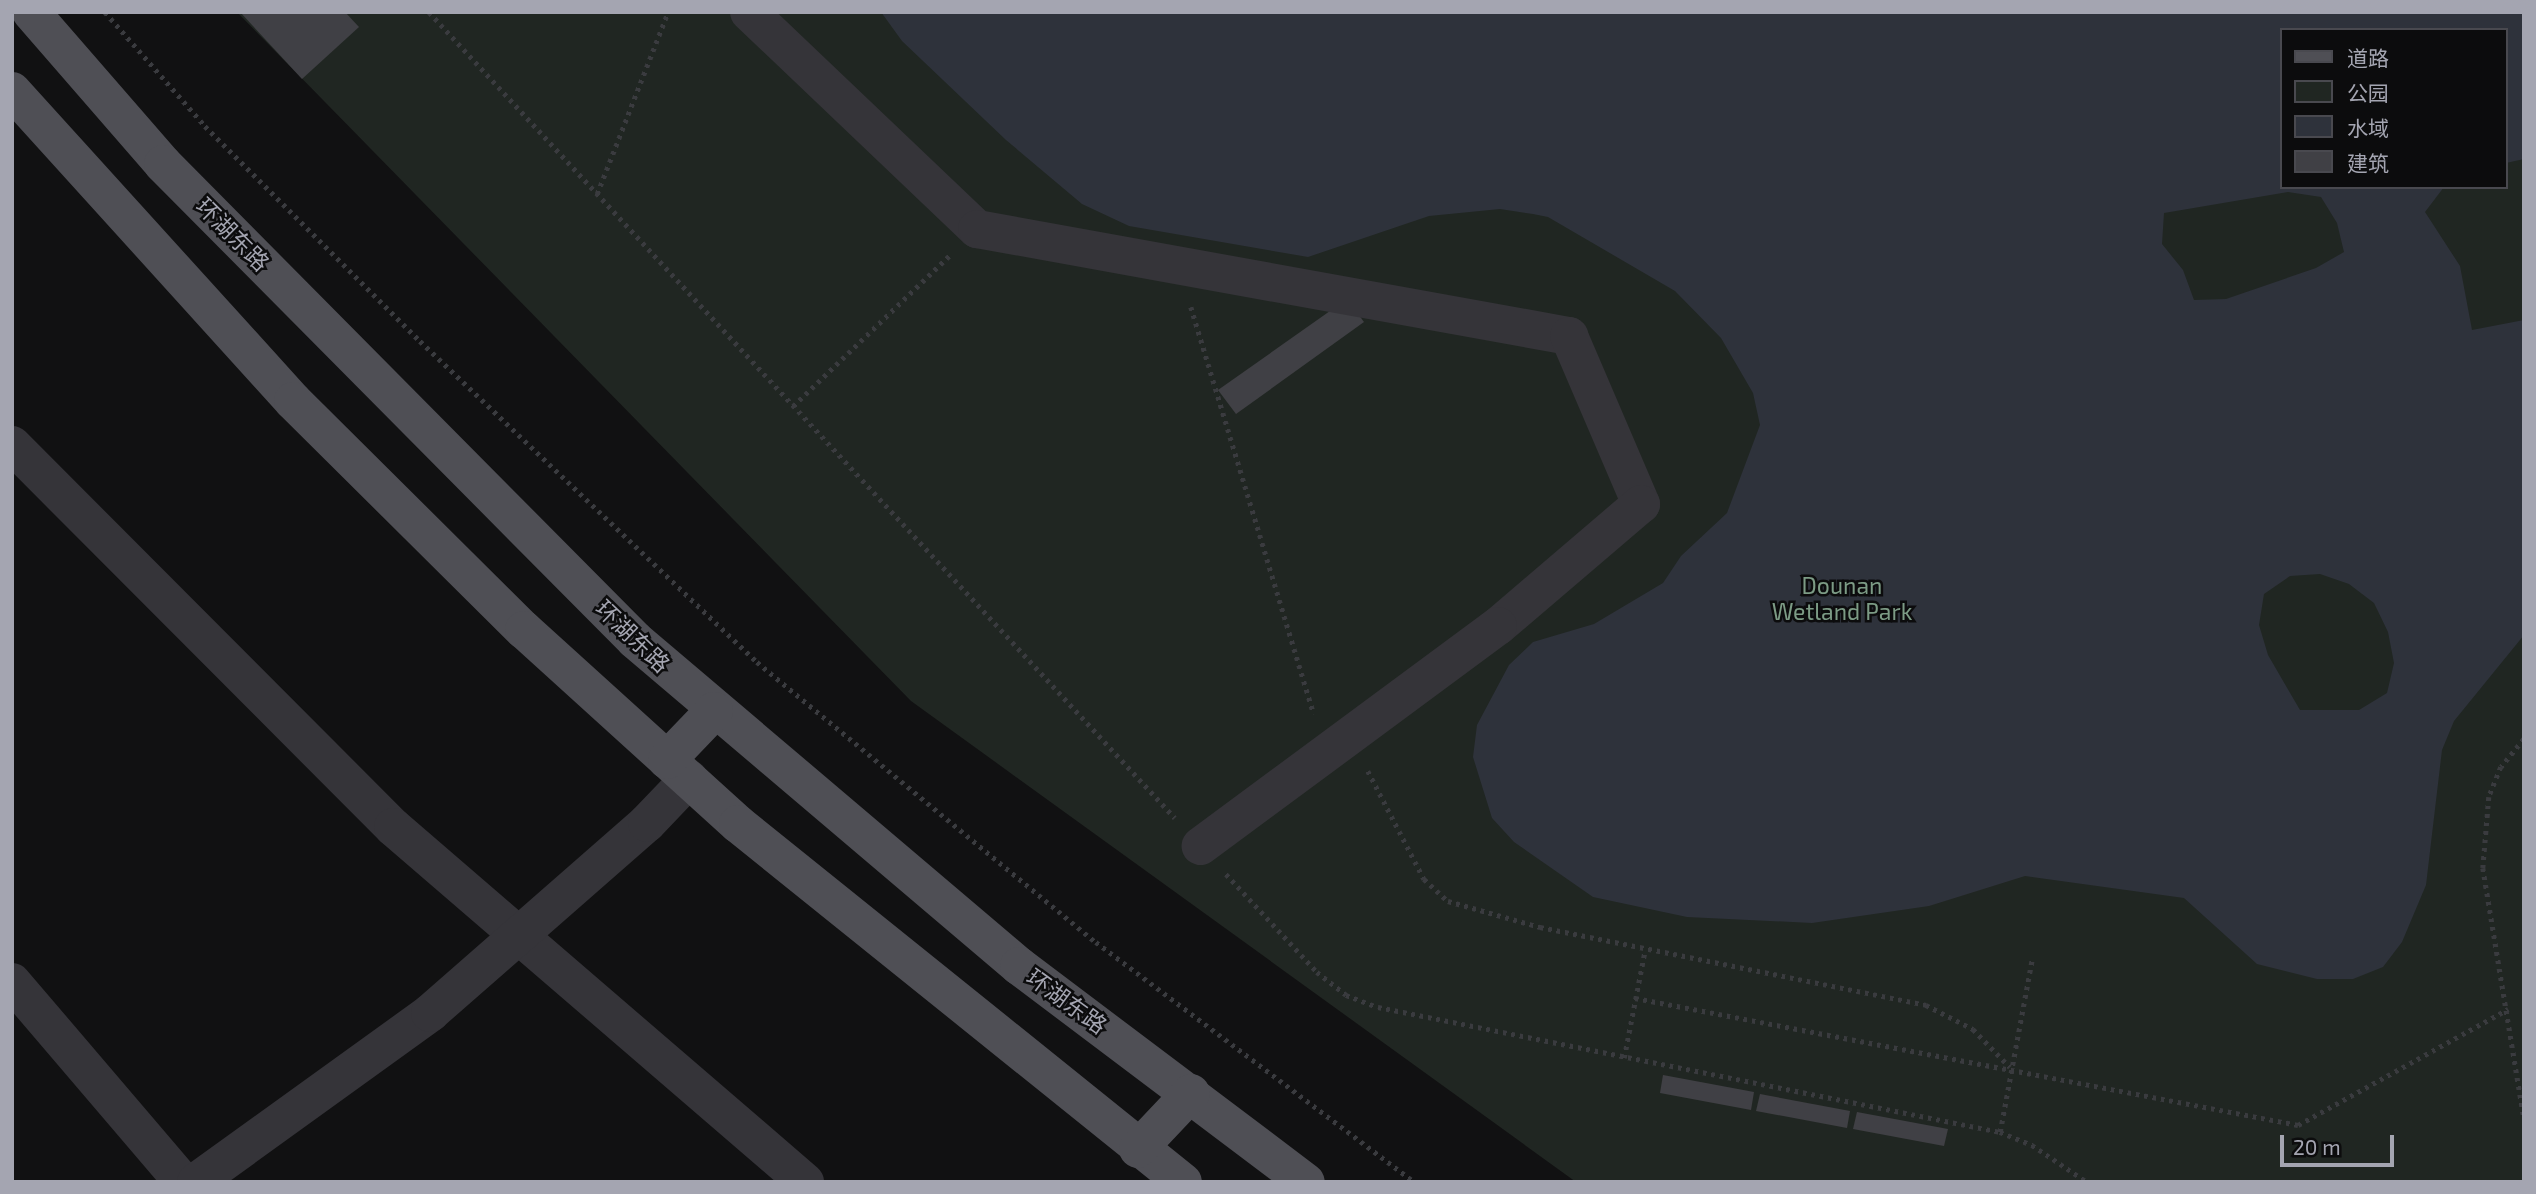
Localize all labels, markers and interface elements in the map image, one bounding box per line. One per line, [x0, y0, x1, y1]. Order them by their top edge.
legend [2280, 28, 2508, 189]
text: 道路 [2347, 45, 2389, 70]
text: 公园 [2347, 80, 2389, 105]
text: 水域 [2347, 115, 2389, 140]
text: 建筑 [2347, 150, 2389, 175]
street label: 环湖东路 [191, 192, 275, 276]
park label: Dounan Wetland Park [1772, 571, 1912, 625]
street label: 环湖东路 [590, 594, 676, 678]
street label: 环湖东路 [1022, 963, 1112, 1039]
scale bar [2284, 1120, 2398, 1164]
text: 20 m [2293, 1134, 2341, 1159]

